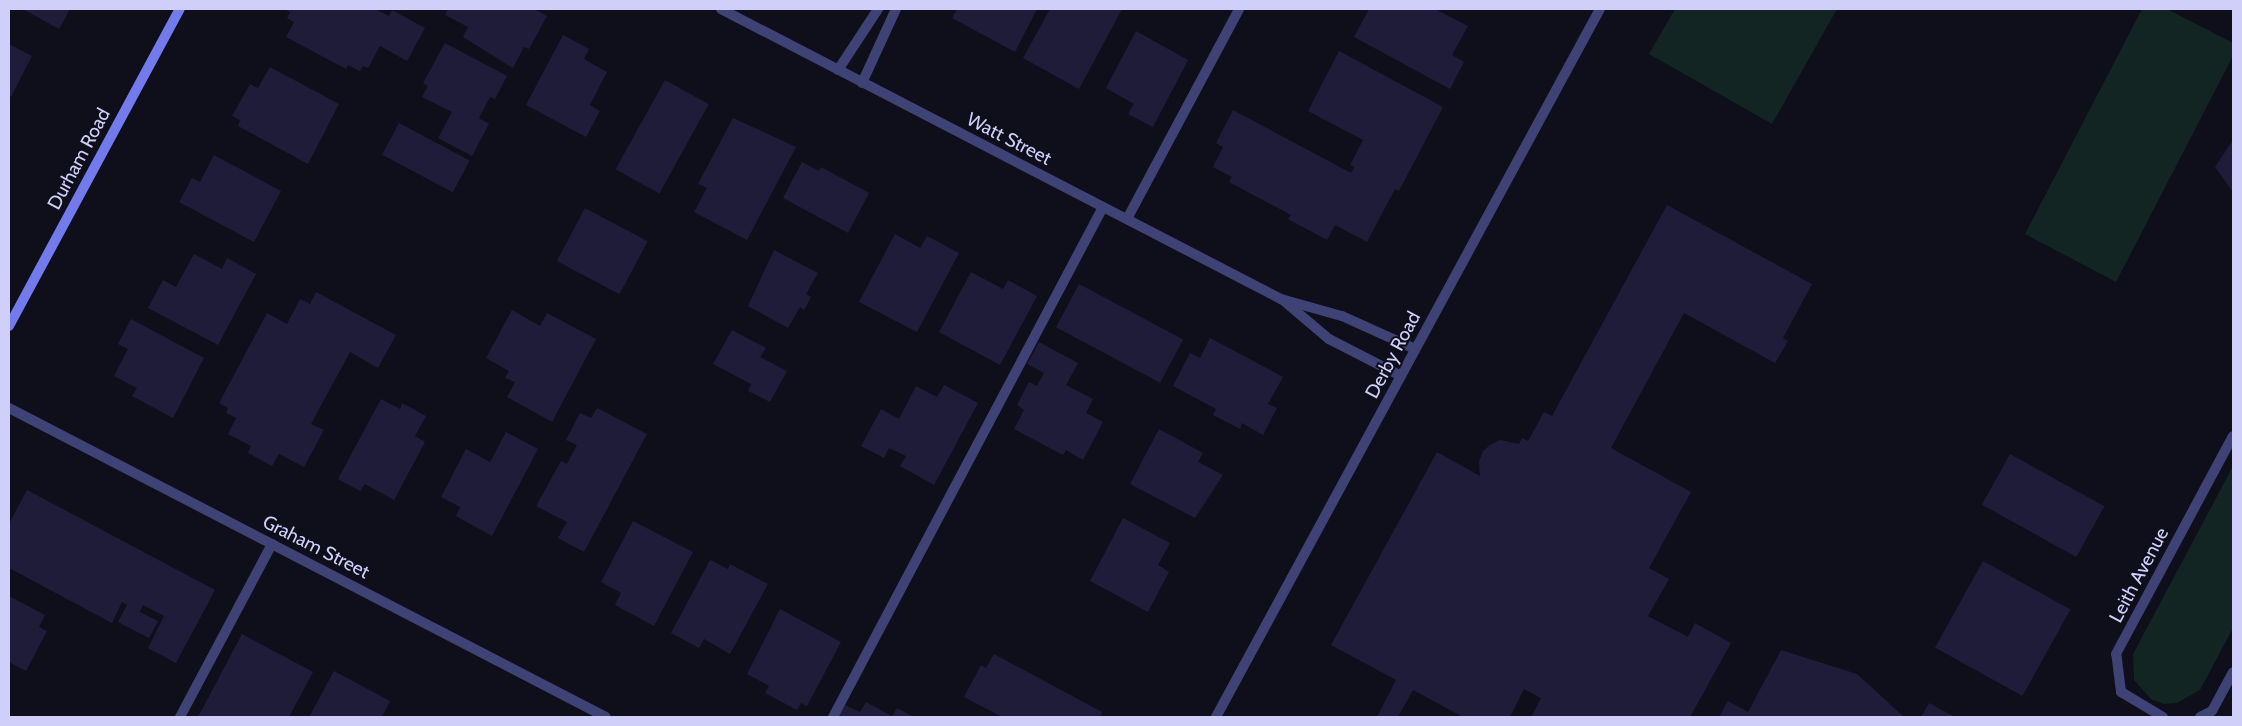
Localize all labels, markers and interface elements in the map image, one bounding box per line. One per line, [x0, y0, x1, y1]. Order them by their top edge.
street label: Durham Road [43, 105, 115, 213]
street label: Watt Street [963, 108, 1055, 170]
street label: Derby Road [1361, 308, 1425, 402]
street label: Graham Street [259, 510, 373, 584]
street label: Leith Avenue [2104, 524, 2174, 626]

